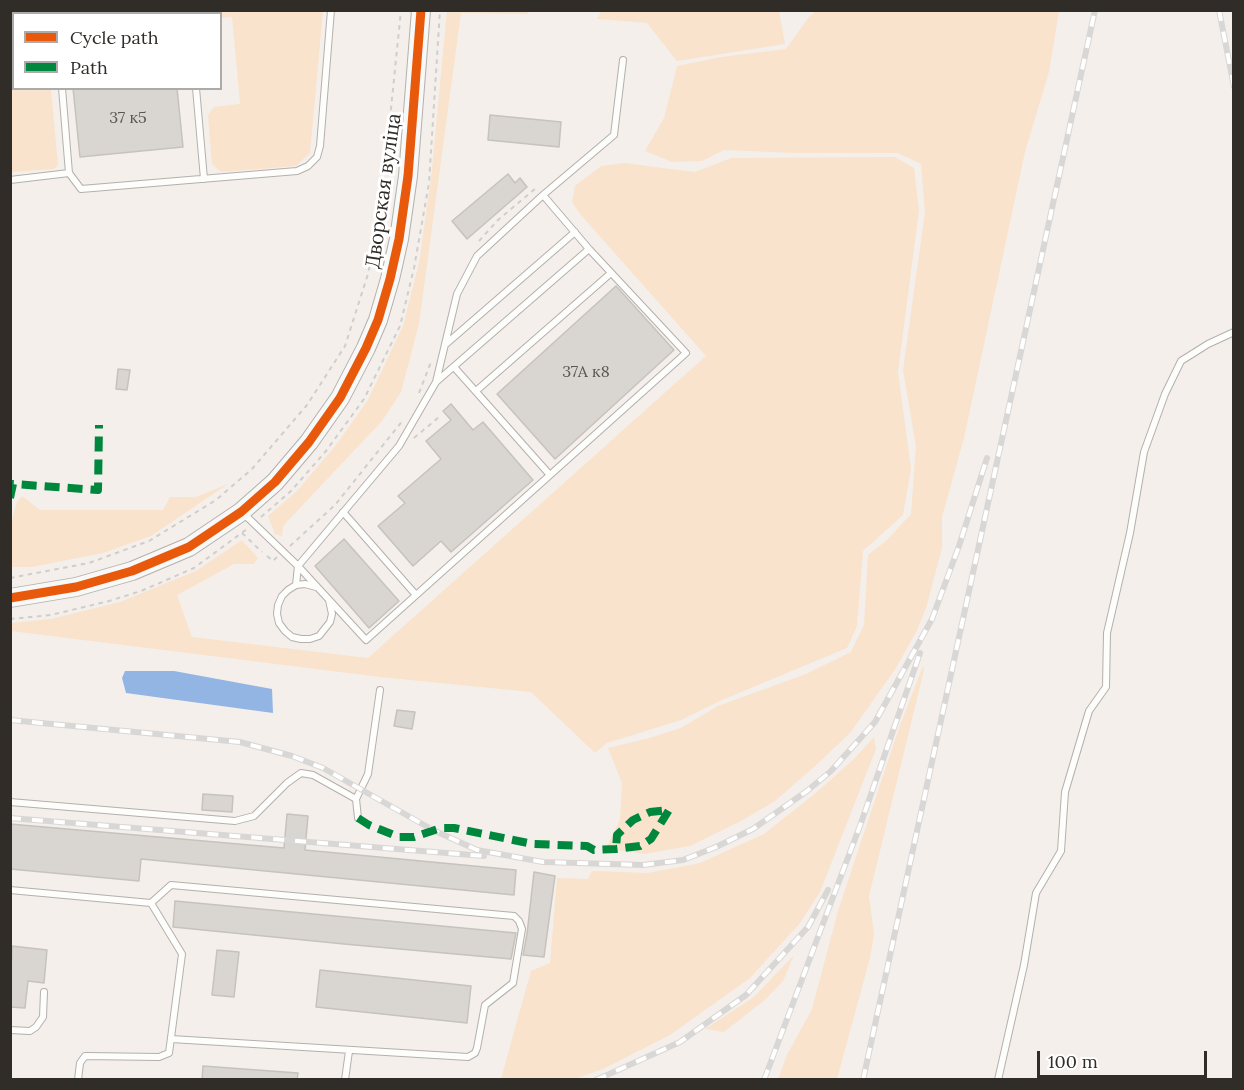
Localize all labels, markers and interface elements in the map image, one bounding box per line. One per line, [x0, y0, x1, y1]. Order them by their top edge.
legend [12, 12, 222, 90]
text: Cycle path [70, 26, 159, 49]
text: Path [70, 56, 108, 79]
house number: 37 к5 [109, 108, 147, 128]
street label: Дворская вуліца [361, 112, 407, 270]
house number: 37А к8 [562, 362, 610, 382]
scale bar [1040, 1039, 1210, 1077]
text: 100 m [1048, 1050, 1098, 1073]

